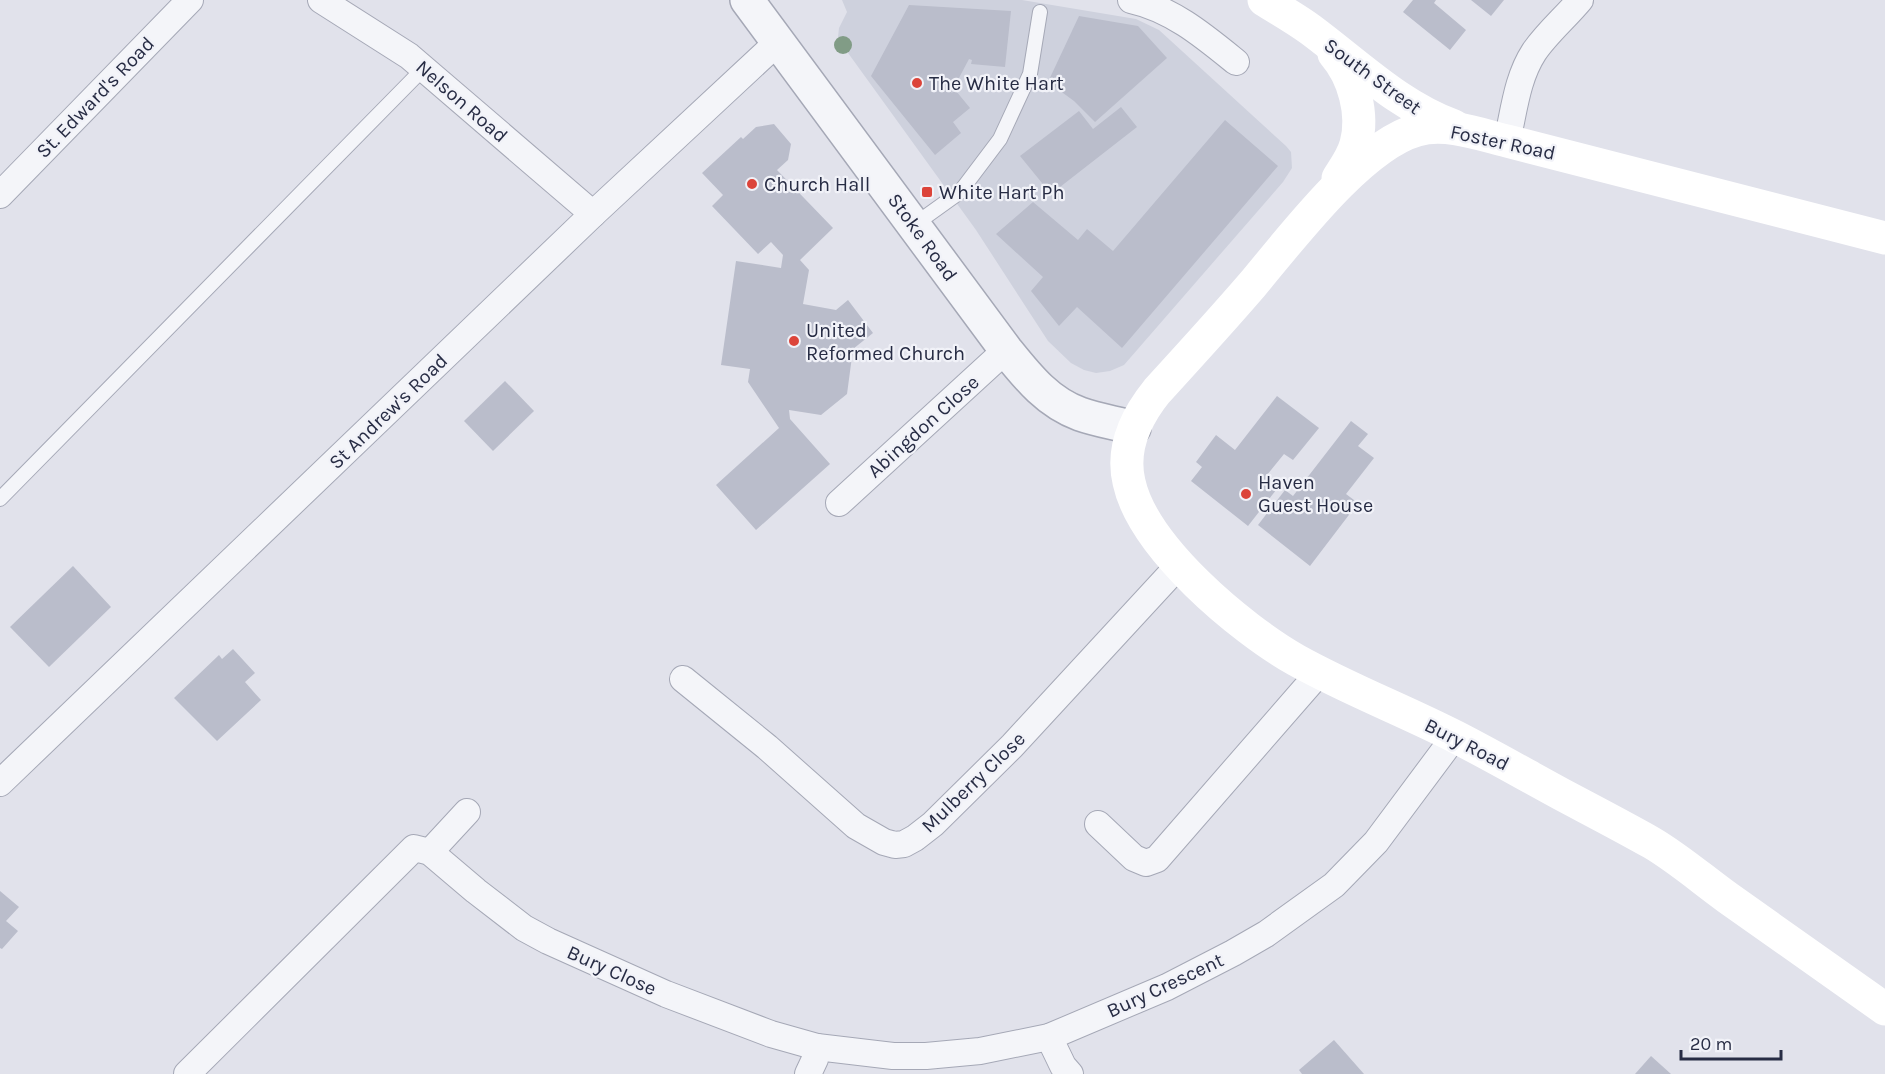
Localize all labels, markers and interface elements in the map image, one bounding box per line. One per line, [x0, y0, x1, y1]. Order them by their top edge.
street label: St. Edward's Road [32, 32, 159, 163]
street label: South Street [1320, 33, 1426, 120]
street label: Nelson Road [411, 55, 512, 147]
place label: The White Hart [929, 72, 1064, 95]
marker: The White Hart [910, 76, 924, 90]
street label: Foster Road [1448, 120, 1558, 165]
place label: Church Hall [764, 173, 870, 196]
marker: Church Hall [745, 177, 759, 191]
place label: White Hart Ph [939, 181, 1064, 204]
marker: White Hart Ph [920, 185, 934, 199]
street label: Stoke Road [883, 189, 962, 286]
place label: United Reformed Church [806, 319, 965, 365]
marker: United Reformed Church [787, 334, 801, 348]
street label: St Andrew's Road [324, 349, 452, 474]
street label: Abingdon Close [863, 370, 984, 482]
place label: Haven Guest House [1258, 471, 1373, 517]
marker: Haven Guest House [1239, 487, 1253, 501]
street label: Bury Road [1421, 713, 1513, 776]
street label: Mulberry Close [917, 727, 1030, 837]
street label: Bury Close [564, 941, 660, 1000]
street label: Bury Crescent [1103, 948, 1228, 1023]
scale bar [1681, 1023, 1782, 1061]
text: 20 m [1690, 1033, 1732, 1055]

